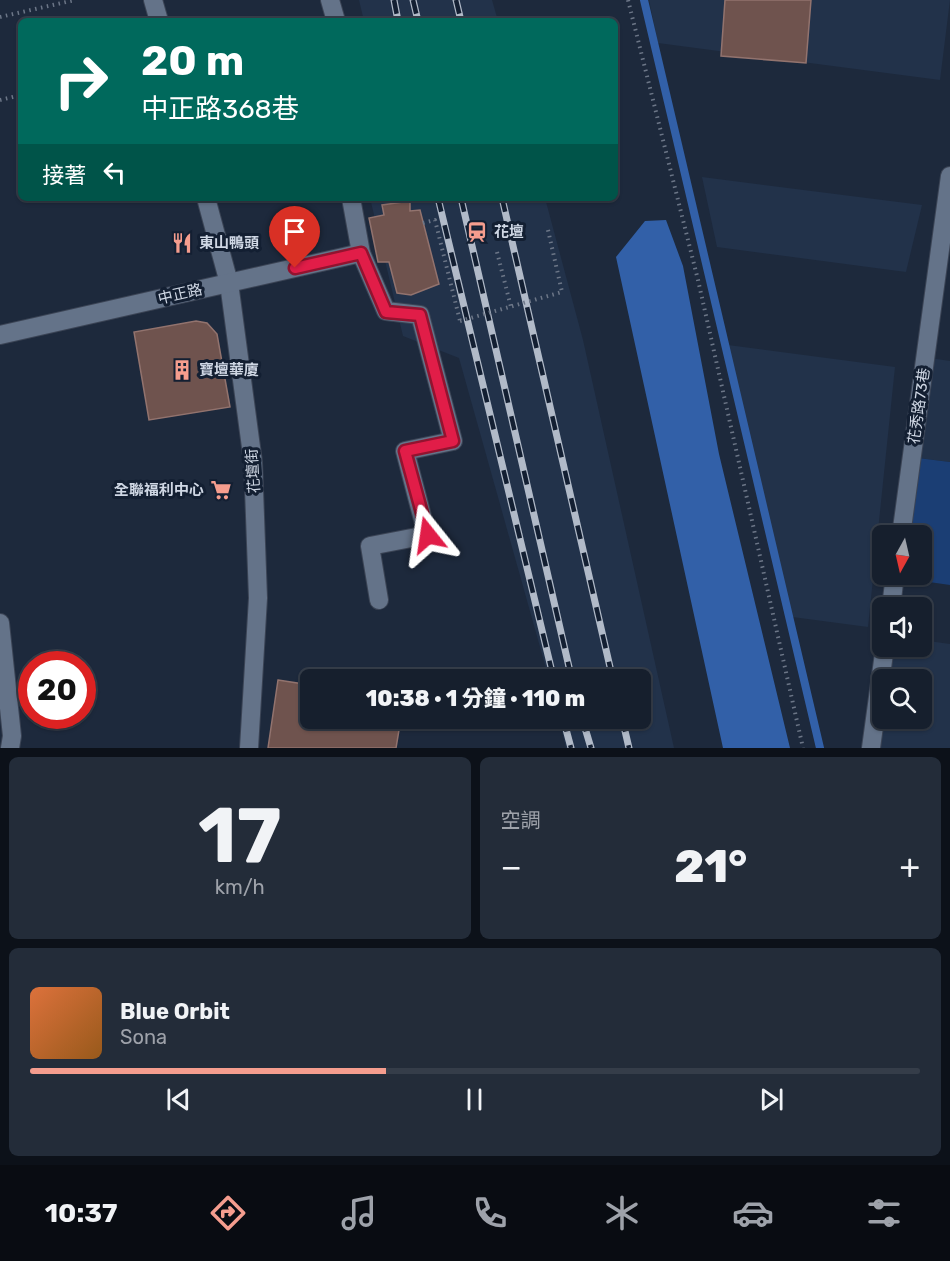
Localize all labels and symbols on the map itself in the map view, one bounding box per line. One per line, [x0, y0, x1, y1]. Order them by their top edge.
pin [269, 206, 320, 268]
station icon: 花壇 [465, 220, 489, 244]
place label: 花壇 [494, 223, 524, 241]
restaurant icon: 東山鴨頭 [170, 231, 194, 255]
place label: 東山鴨頭 [199, 234, 259, 252]
street label: 中正路 [156, 280, 204, 308]
building icon: 寶壇華廈 [170, 358, 194, 382]
place label: 寶壇華廈 [199, 361, 259, 379]
street label: 花秀路73巷 [905, 367, 933, 445]
street label: 花壇街 [242, 448, 264, 494]
supermarket icon: 全聯福利中心 [209, 478, 233, 502]
place label: 全聯福利中心 [114, 481, 204, 499]
position arrow [396, 503, 460, 567]
north arrow [872, 525, 932, 585]
speed limit sign: 20 [18, 651, 96, 729]

